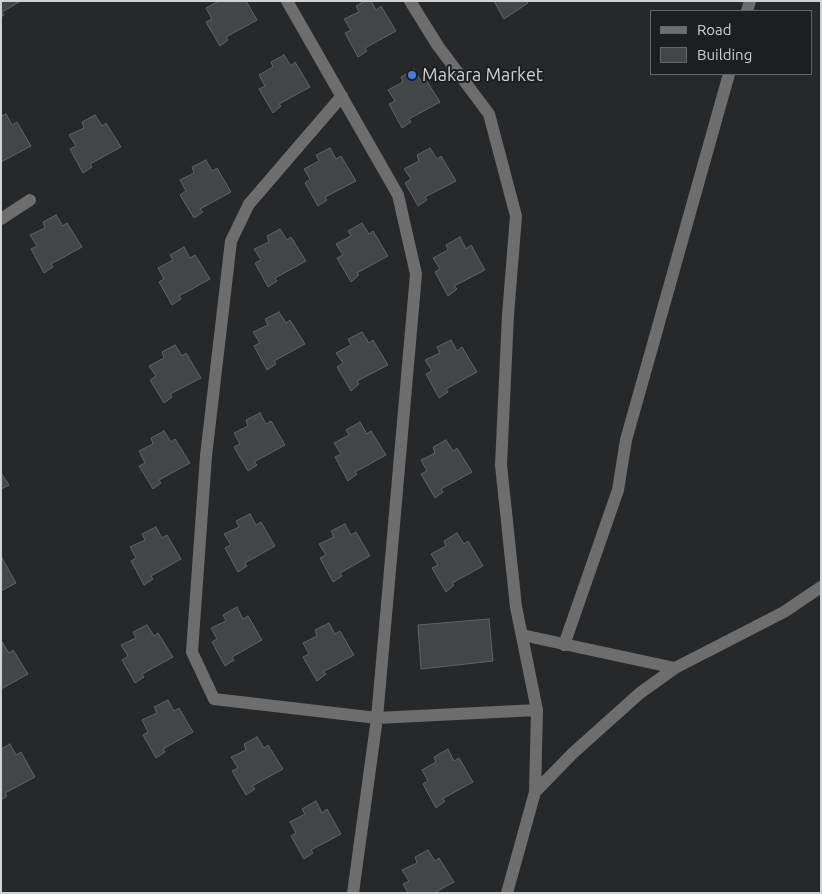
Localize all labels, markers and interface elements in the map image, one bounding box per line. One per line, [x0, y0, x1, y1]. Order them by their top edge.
legend [650, 10, 812, 75]
text: Road [697, 21, 732, 38]
text: Building [697, 46, 752, 63]
place label: Makara Market [422, 64, 543, 86]
marker: Makara Market [406, 69, 418, 81]

